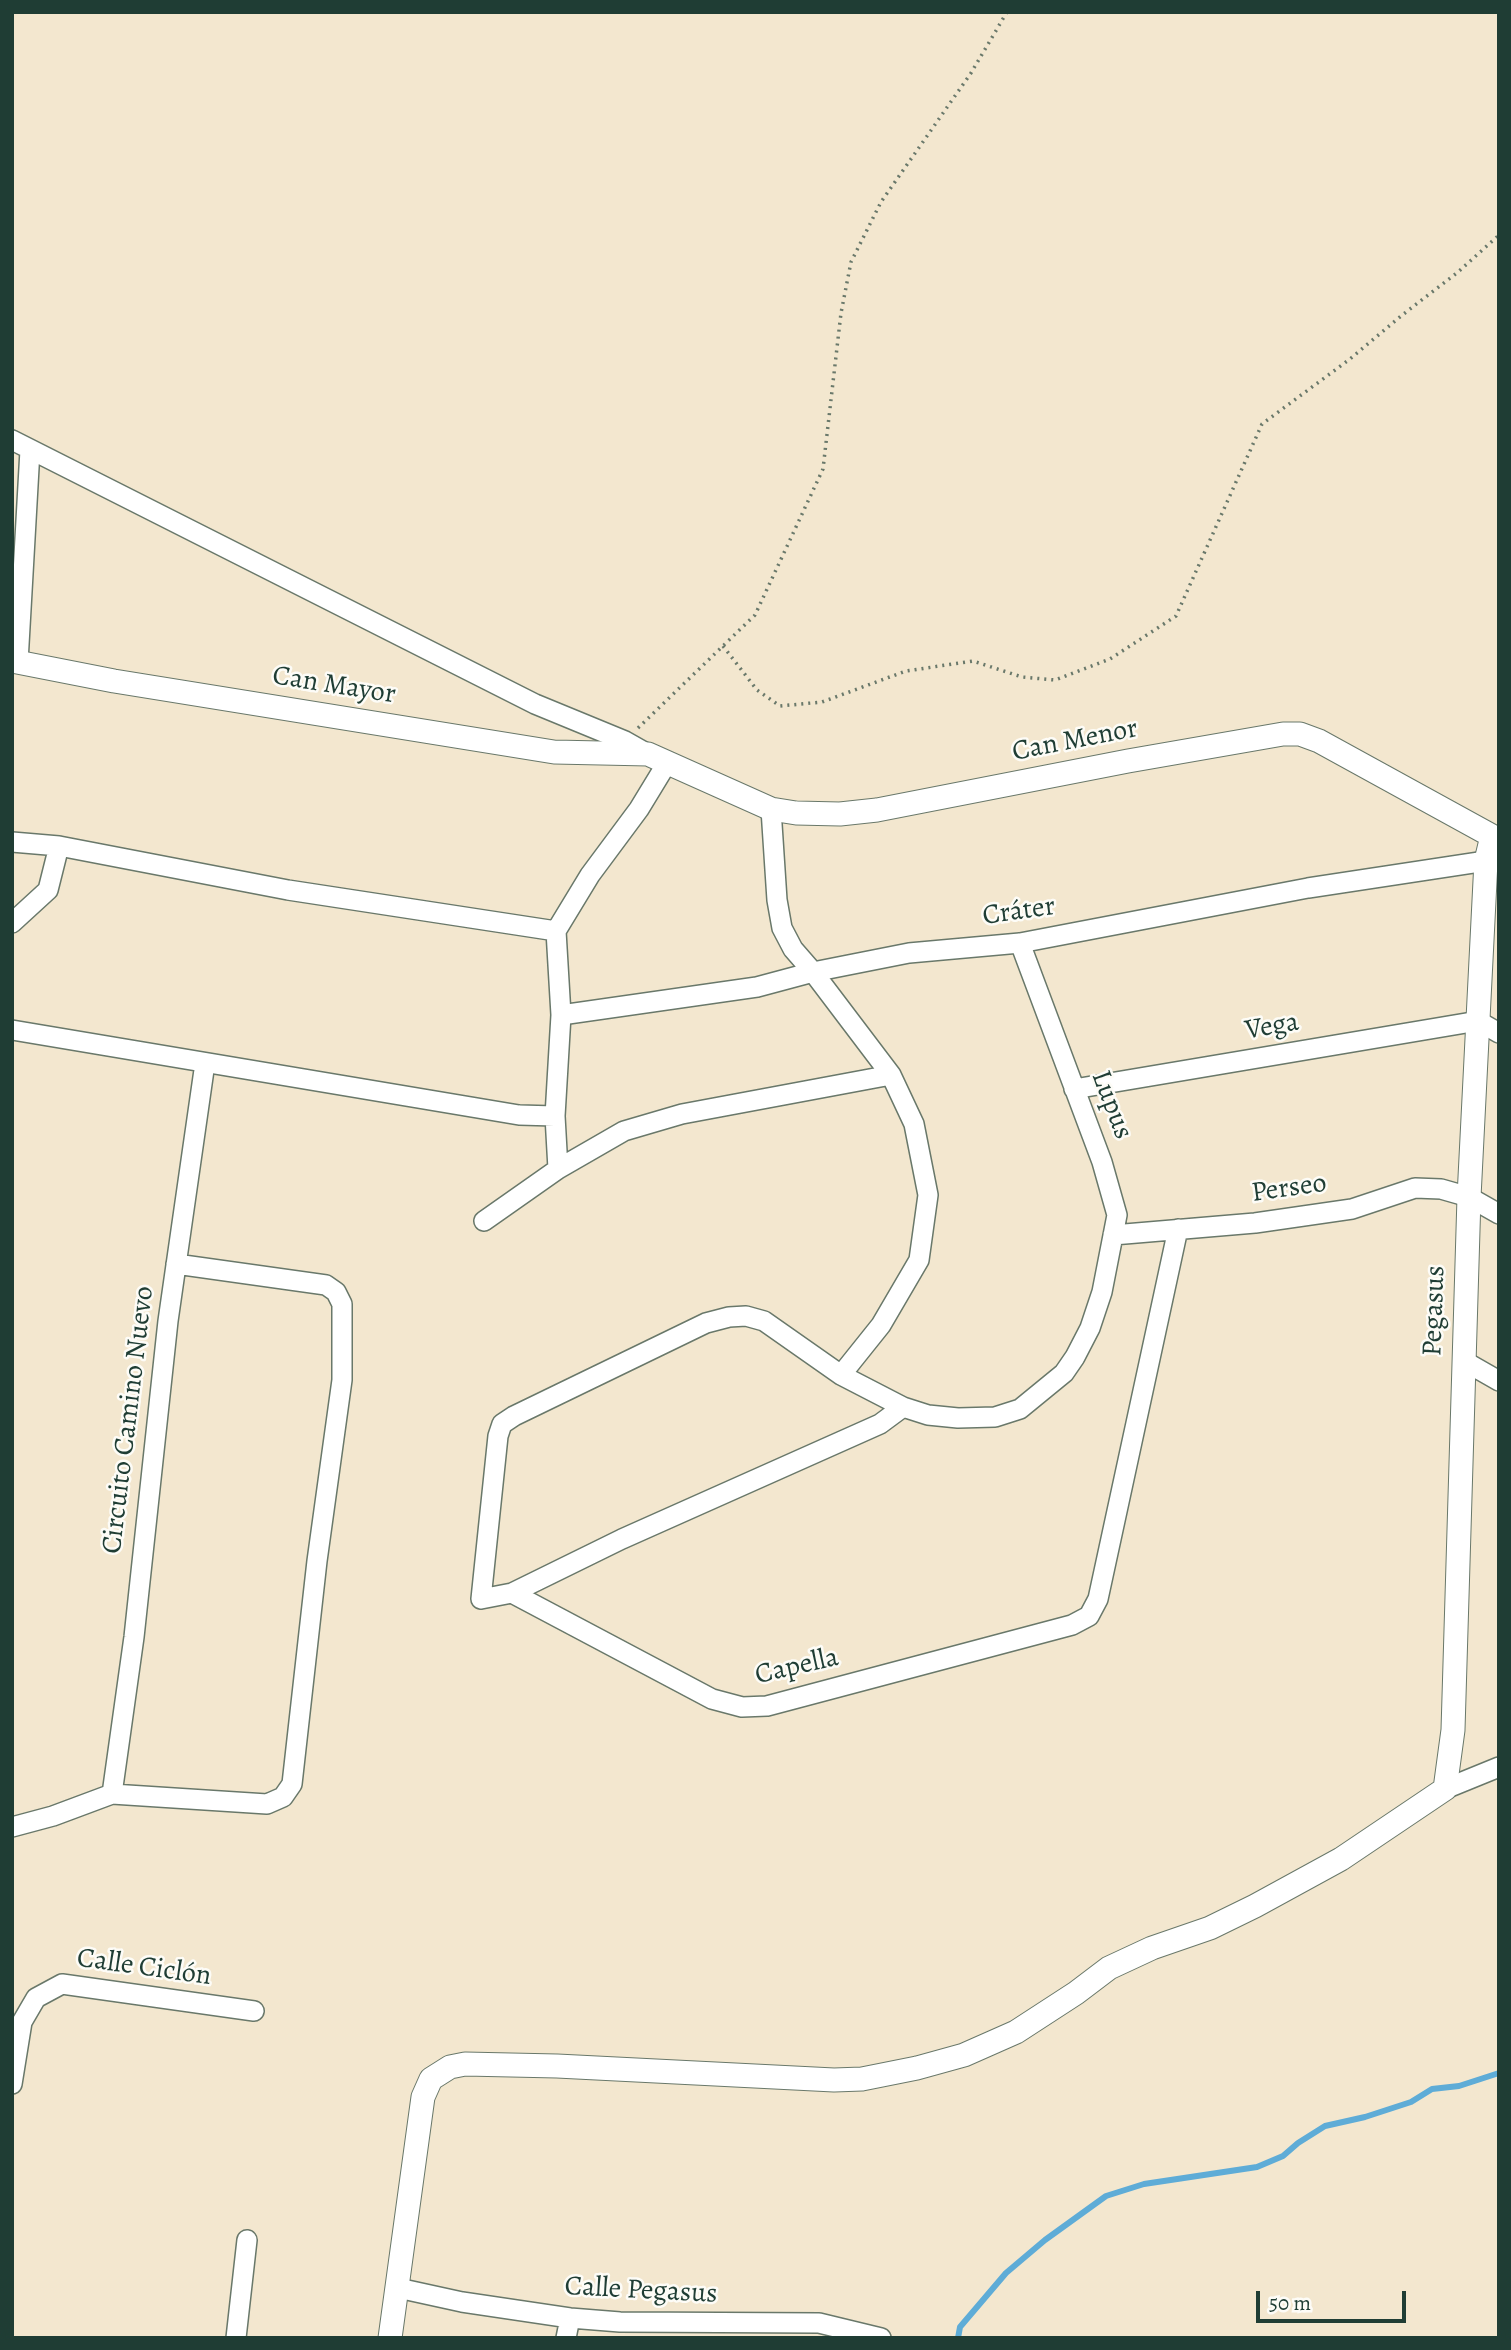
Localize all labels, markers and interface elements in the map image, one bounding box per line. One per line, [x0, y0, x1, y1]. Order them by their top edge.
street label: Can Mayor [270, 660, 398, 712]
street label: Can Menor [1009, 712, 1141, 770]
street label: Cráter [981, 890, 1057, 934]
street label: Vega [1243, 1006, 1301, 1048]
street label: Lupus [1083, 1066, 1139, 1144]
street label: Perseo [1249, 1167, 1329, 1211]
street label: Pegasus [1417, 1265, 1453, 1357]
street label: Circuito Camino Nuevo [96, 1284, 162, 1556]
street label: Capella [752, 1641, 842, 1693]
street label: Calle Ciclón [75, 1942, 213, 1994]
street label: Calle Pegasus [564, 2270, 718, 2312]
scale bar [1259, 2276, 1410, 2320]
text: 50 m [1269, 2289, 1311, 2317]

